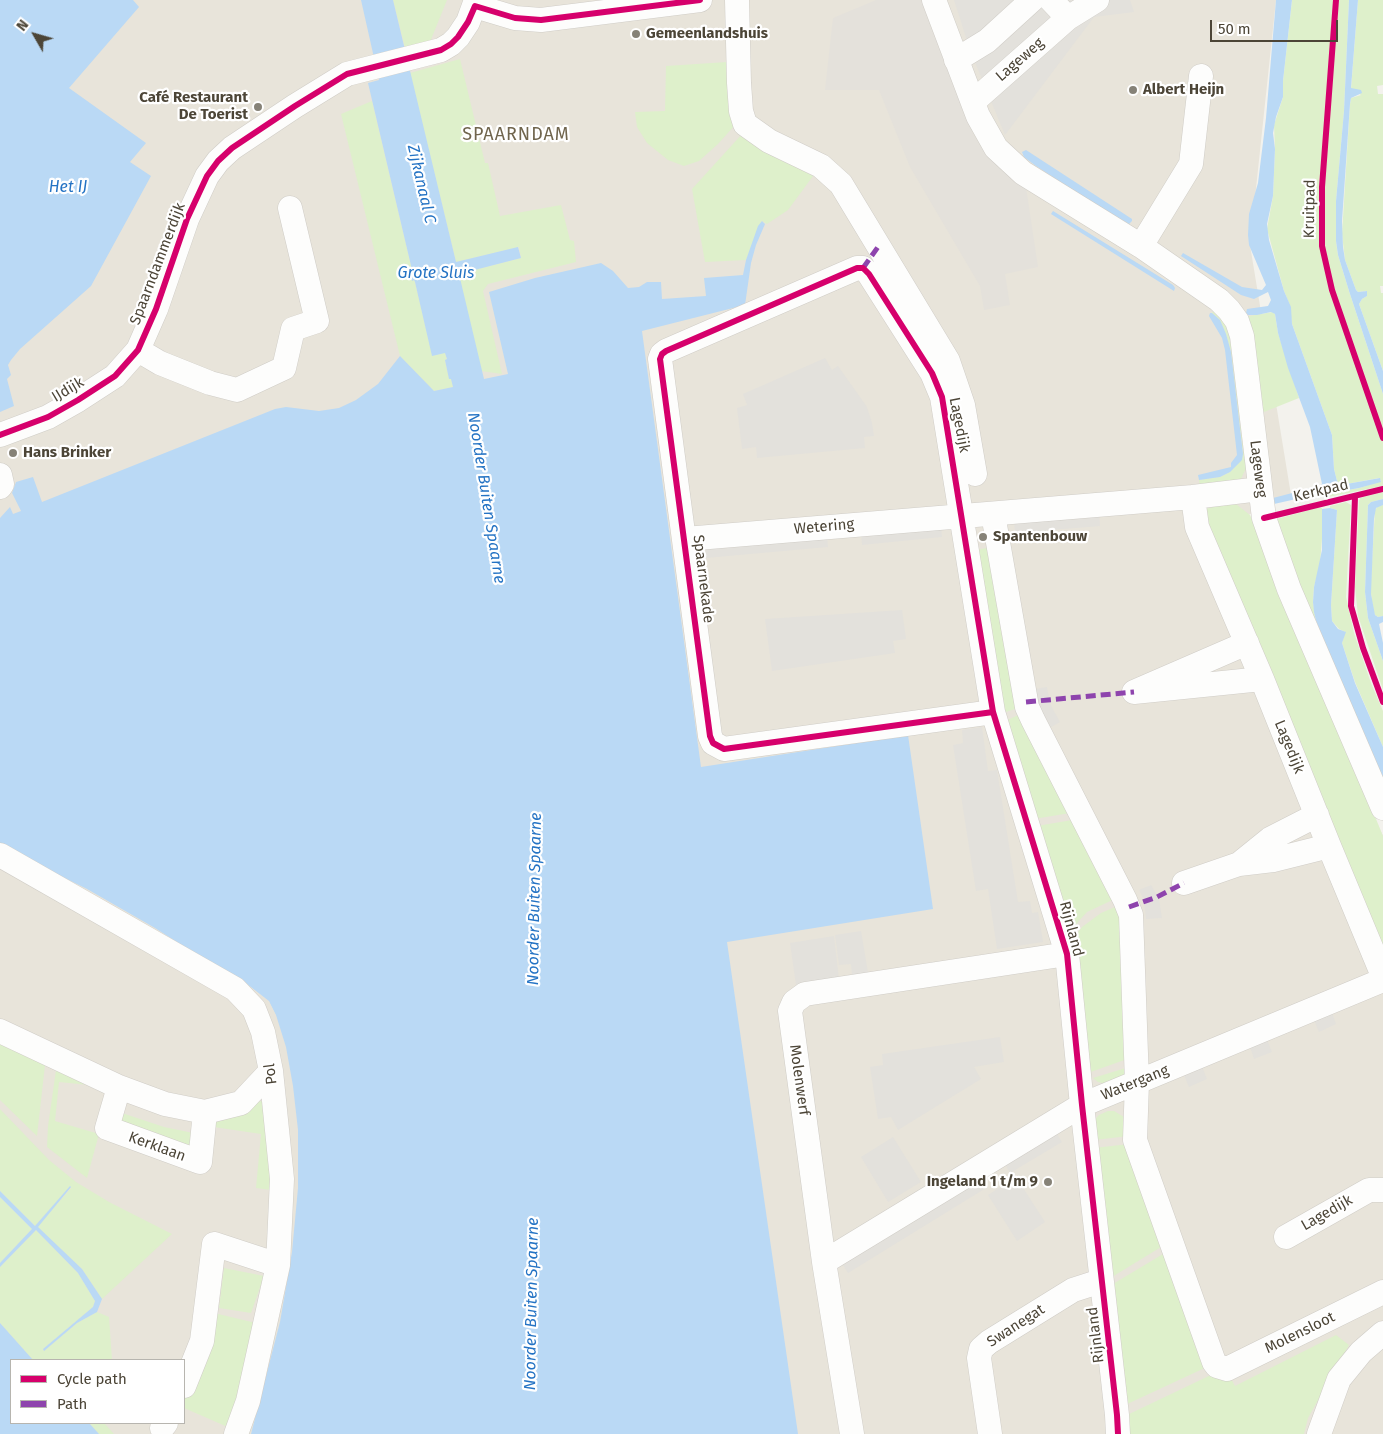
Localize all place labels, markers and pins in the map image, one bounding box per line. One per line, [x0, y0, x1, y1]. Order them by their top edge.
place label: Gemeenlandshuis [646, 25, 768, 43]
marker: Gemeenlandshuis [630, 28, 642, 40]
place label: Albert Heijn [1143, 81, 1224, 99]
marker: Albert Heijn [1127, 84, 1139, 96]
place label: Café Restaurant De Toerist [139, 89, 248, 124]
marker: Café Restaurant De Toerist [252, 101, 264, 113]
place label: Hans Brinker [23, 444, 111, 462]
marker: Hans Brinker [7, 447, 19, 459]
place label: Spantenbouw [993, 528, 1087, 546]
marker: Spantenbouw [977, 531, 989, 543]
place label: Ingeland 1 t/m 9 [927, 1173, 1038, 1191]
marker: Ingeland 1 t/m 9 [1042, 1176, 1054, 1188]

